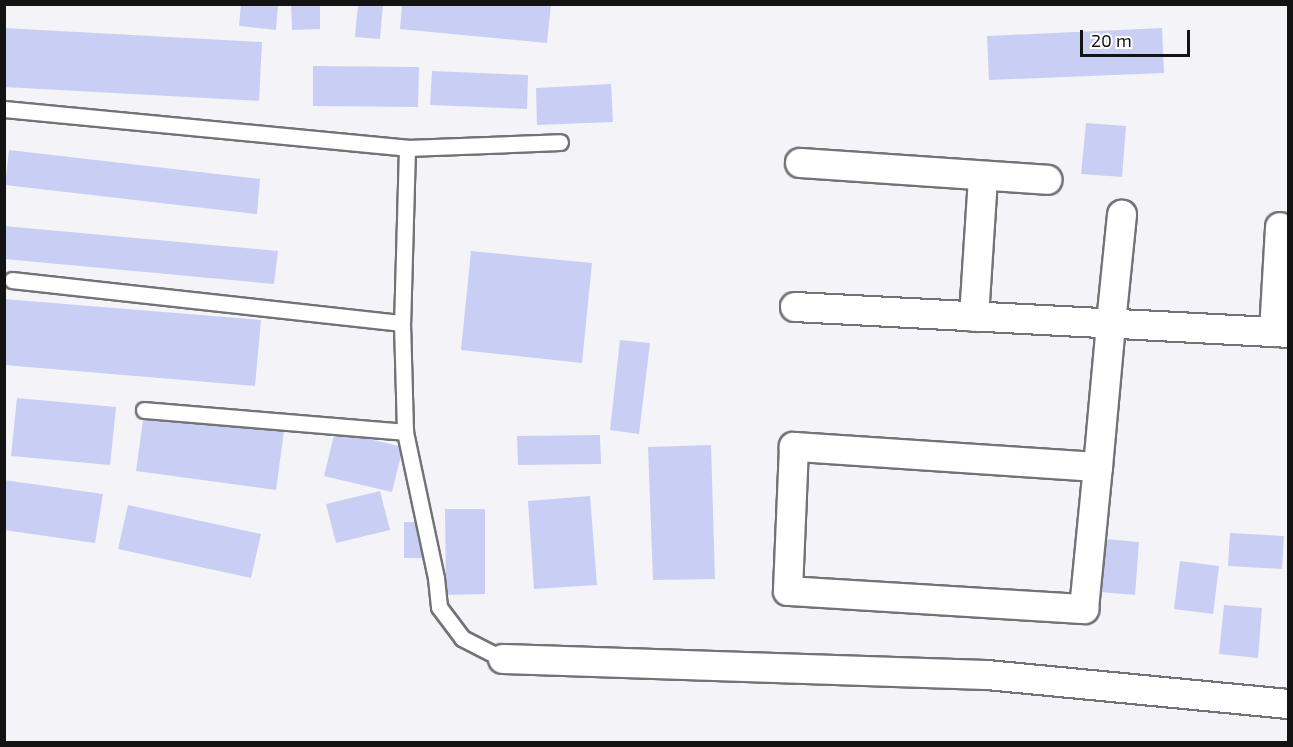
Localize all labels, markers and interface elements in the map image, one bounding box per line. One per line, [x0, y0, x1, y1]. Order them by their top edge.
scale bar [1083, 18, 1192, 56]
text: 20 m [1091, 29, 1132, 51]

